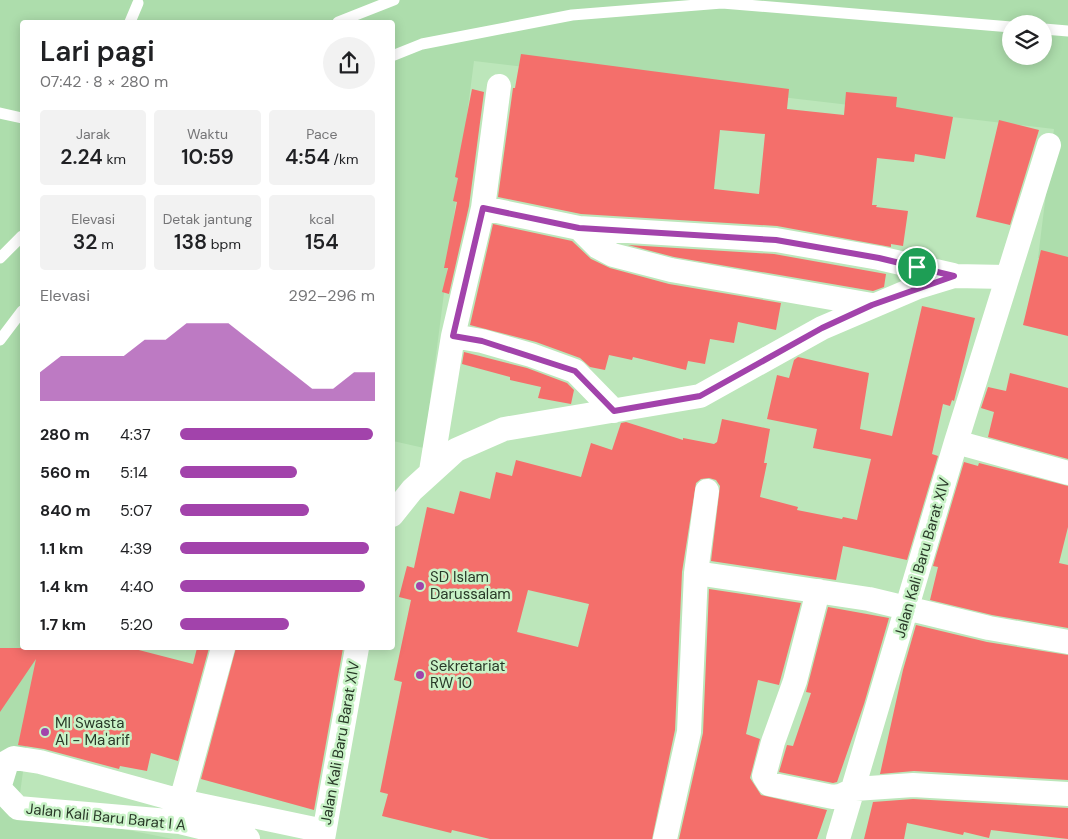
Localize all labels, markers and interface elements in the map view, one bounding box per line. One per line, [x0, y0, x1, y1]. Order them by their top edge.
map controls [1002, 15, 1052, 65]
button: layers [1002, 15, 1052, 65]
text: Lari pagi [40, 33, 155, 70]
button: share [323, 37, 375, 89]
text: 07:42 · 8 × 280 m [40, 71, 168, 92]
text: Jarak [76, 125, 110, 143]
text: Waktu [187, 125, 228, 143]
text: Pace [306, 125, 338, 143]
text: 2.24 [60, 143, 103, 171]
text: 10:59 [181, 143, 234, 171]
text: 4:54 [285, 143, 330, 171]
text: km [103, 150, 126, 168]
text: /km [330, 150, 359, 168]
text: Elevasi [71, 210, 115, 228]
text: Detak jantung [163, 210, 252, 228]
text: kcal [309, 210, 334, 228]
text: 32 [73, 228, 97, 256]
text: 138 [174, 228, 207, 256]
text: 154 [305, 228, 339, 256]
text: m [97, 235, 114, 253]
text: bpm [207, 235, 241, 253]
pin [896, 246, 938, 288]
icon: arrive [903, 253, 931, 281]
text: Elevasi [40, 285, 90, 306]
text: 292–296 m [289, 285, 375, 306]
text: 280 m [40, 424, 89, 445]
text: 4:37 [120, 424, 151, 445]
text: 560 m [40, 462, 90, 483]
text: 5:14 [120, 462, 148, 483]
street label: Jalan Kali Baru Barat XIV [890, 476, 954, 640]
text: 840 m [40, 500, 91, 521]
text: 5:07 [120, 500, 152, 521]
text: 1.1 km [40, 538, 83, 559]
text: 4:39 [120, 538, 152, 559]
place label: SD Islam Darussalam [430, 567, 511, 604]
text: 1.4 km [40, 576, 88, 597]
text: 4:40 [120, 576, 154, 597]
marker: SD Islam Darussalam [414, 580, 426, 592]
text: 1.7 km [40, 614, 86, 635]
text: 5:20 [120, 614, 153, 635]
place label: Sekretariat RW 10 [430, 656, 505, 693]
street label: Jalan Kali Baru Barat XIV [316, 660, 364, 826]
marker: Sekretariat RW 10 [414, 669, 426, 681]
place label: MI Swasta Al - Ma'arif [55, 713, 130, 750]
marker: MI Swasta Al - Ma'arif [39, 726, 51, 738]
street label: Jalan Kali Baru Barat I A [25, 799, 187, 835]

